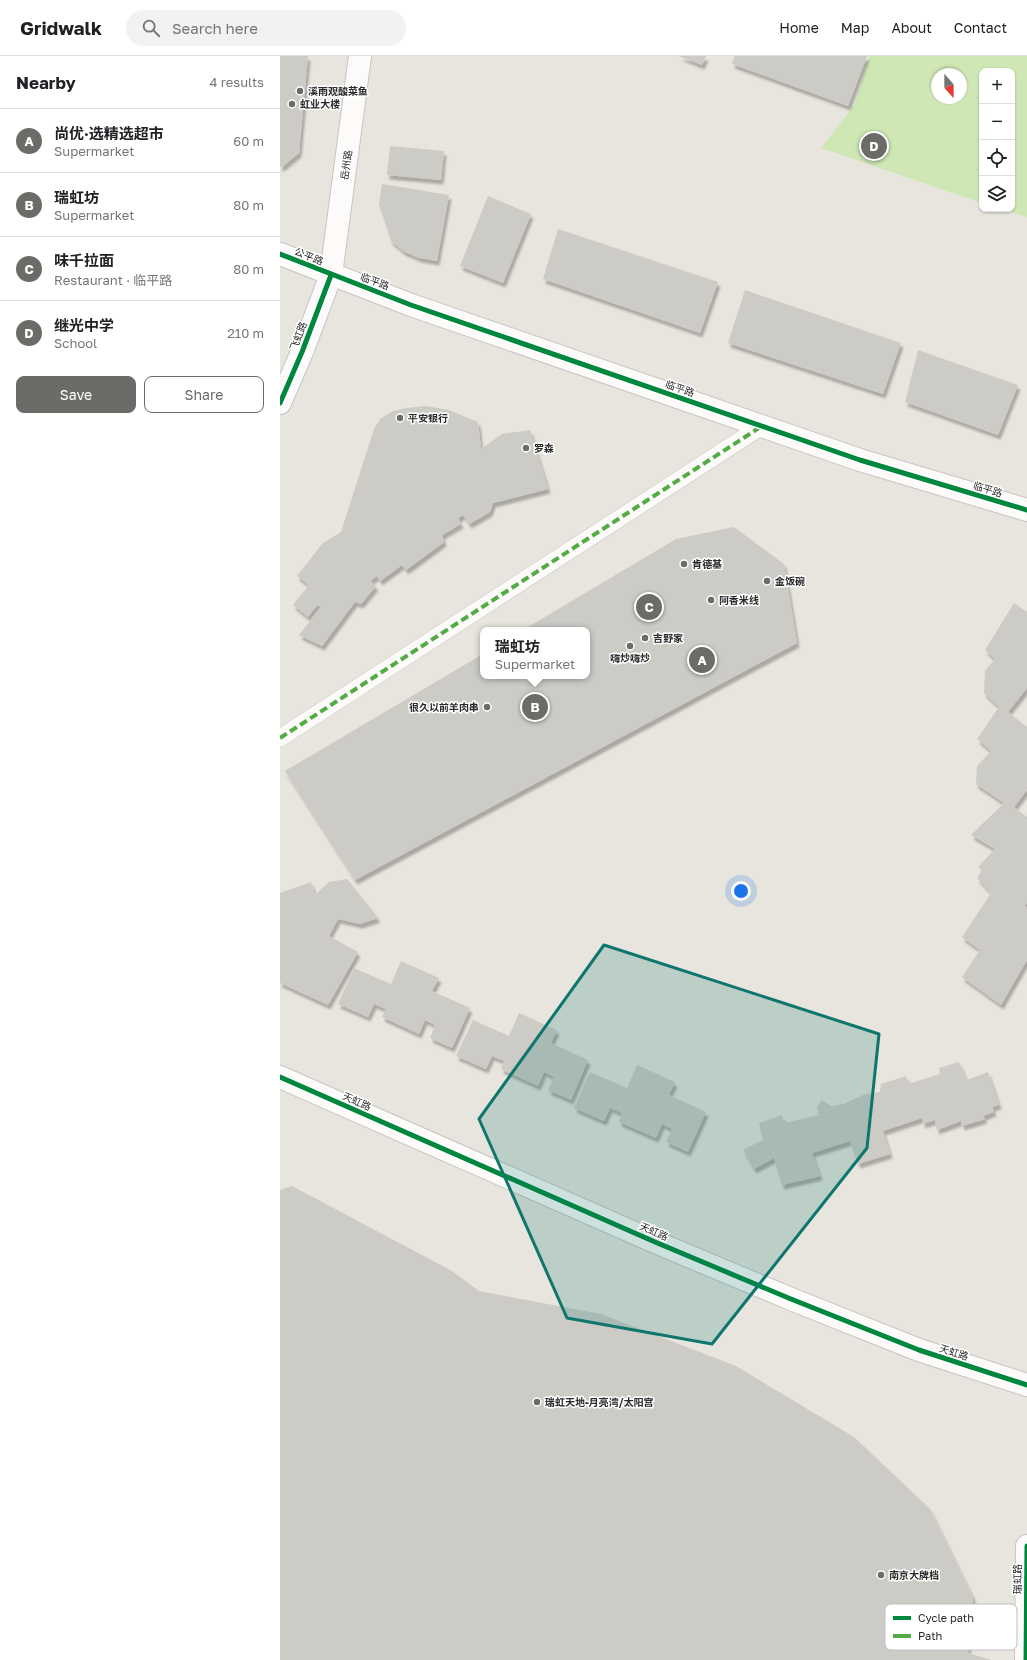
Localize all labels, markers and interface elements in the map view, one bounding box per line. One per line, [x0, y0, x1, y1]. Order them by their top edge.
search box [126, 10, 406, 46]
text: Gridwalk [20, 16, 102, 39]
icon: search [140, 17, 162, 39]
text: Search here [172, 19, 258, 37]
text: Home [779, 19, 819, 36]
text: Map [841, 19, 869, 36]
text: About [891, 19, 932, 36]
text: Contact [954, 19, 1007, 36]
north arrow [931, 68, 967, 104]
map controls [979, 68, 1015, 212]
button: + [979, 68, 1015, 104]
text: Nearby [16, 72, 76, 93]
text: 4 results [210, 74, 264, 90]
place label: 溪雨观酸菜鱼 [308, 85, 368, 97]
marker: 溪雨观酸菜鱼 [295, 86, 305, 96]
place label: 虹业大楼 [300, 98, 340, 110]
marker: 虹业大楼 [287, 99, 297, 109]
button: − [979, 104, 1015, 140]
text: 尚优·选精选超市 [54, 124, 164, 142]
pin: D [861, 131, 887, 161]
text: A [24, 133, 34, 149]
text: 60 m [233, 133, 264, 149]
button: locate [979, 140, 1015, 176]
text: Supermarket [54, 143, 135, 159]
street label: 岳州路 [338, 149, 354, 181]
button: layers [979, 176, 1015, 212]
text: 瑞虹坊 [54, 188, 99, 206]
text: B [24, 197, 34, 213]
text: 80 m [233, 197, 264, 213]
text: Supermarket [54, 207, 135, 223]
street label: 公平路 [293, 245, 325, 267]
text: 味千拉面 [54, 251, 114, 269]
text: C [24, 261, 34, 277]
text: 80 m [233, 261, 264, 277]
street label: 临平路 [359, 270, 391, 292]
text: Restaurant · 临平路 [54, 272, 172, 288]
text: 继光中学 [54, 316, 114, 334]
street label: 飞虹路 [287, 320, 309, 352]
text: D [24, 325, 34, 341]
text: 210 m [227, 325, 264, 341]
text: School [54, 335, 97, 351]
button: Save [16, 376, 136, 413]
button: Share [144, 376, 264, 413]
street label: 临平路 [664, 377, 696, 399]
place label: 平安银行 [408, 412, 448, 424]
marker: 平安银行 [395, 413, 405, 423]
place label: 罗森 [534, 442, 554, 454]
marker: 罗森 [521, 443, 531, 453]
street label: 临平路 [972, 479, 1004, 499]
place label: 肯德基 [692, 558, 722, 570]
marker: 肯德基 [679, 559, 689, 569]
place label: 金饭碗 [774, 575, 805, 587]
marker: 金饭碗 [762, 576, 772, 586]
pin: C [636, 592, 662, 622]
place label: 阿香米线 [719, 594, 759, 606]
marker: 阿香米线 [706, 595, 716, 605]
popup [480, 627, 590, 679]
place label: 吉野家 [653, 632, 683, 644]
marker: 吉野家 [640, 633, 650, 643]
text: 瑞虹坊 [495, 637, 540, 655]
marker: 嗨炒嗨炒 [625, 641, 635, 651]
pin: A [689, 645, 715, 675]
place label: 嗨炒嗨炒 [610, 652, 650, 664]
text: Supermarket [495, 656, 575, 672]
pin: B [522, 692, 548, 722]
place label: 很久以前羊肉串 [409, 701, 479, 713]
marker: 很久以前羊肉串 [482, 702, 492, 712]
your location [731, 881, 751, 901]
street label: 天虹路 [341, 1089, 373, 1113]
street label: 天虹路 [638, 1220, 670, 1242]
street label: 天虹路 [938, 1342, 970, 1362]
place label: 瑞虹天地-月亮湾/太阳宫 [545, 1396, 654, 1408]
marker: 瑞虹天地-月亮湾/太阳宫 [532, 1397, 542, 1407]
street label: 瑞虹路 [1011, 1564, 1023, 1594]
place label: 南京大牌档 [889, 1569, 939, 1581]
marker: 南京大牌档 [876, 1570, 886, 1580]
legend [885, 1604, 1017, 1650]
text: Cycle path [918, 1611, 974, 1624]
text: Path [918, 1629, 942, 1642]

